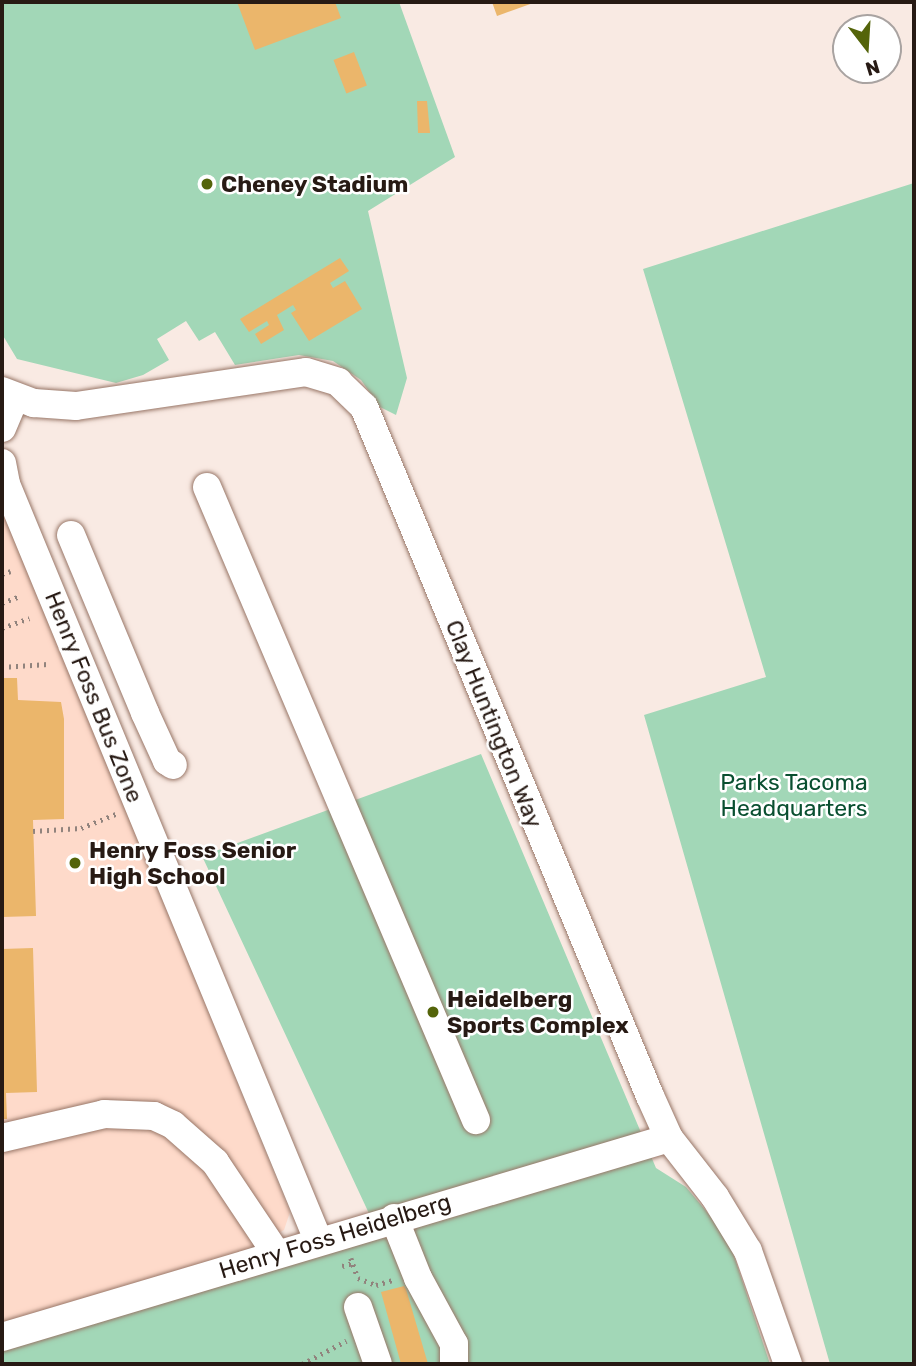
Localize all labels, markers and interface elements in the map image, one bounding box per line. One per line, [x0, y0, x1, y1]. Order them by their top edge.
north arrow [832, 14, 902, 84]
text: N [863, 55, 883, 81]
place label: Cheney Stadium [221, 170, 409, 198]
marker: Cheney Stadium [199, 176, 215, 192]
street label: Henry Foss Bus Zone [39, 587, 149, 807]
street label: Clay Huntington Way [439, 616, 549, 832]
park label: Parks Tacoma Headquarters [720, 768, 868, 822]
place label: Henry Foss Senior High School [89, 836, 297, 890]
marker: Henry Foss Senior High School [67, 855, 83, 871]
place label: Heidelberg Sports Complex [447, 985, 629, 1039]
marker: Heidelberg Sports Complex [425, 1004, 441, 1020]
street label: Henry Foss Heidelberg [215, 1187, 455, 1285]

